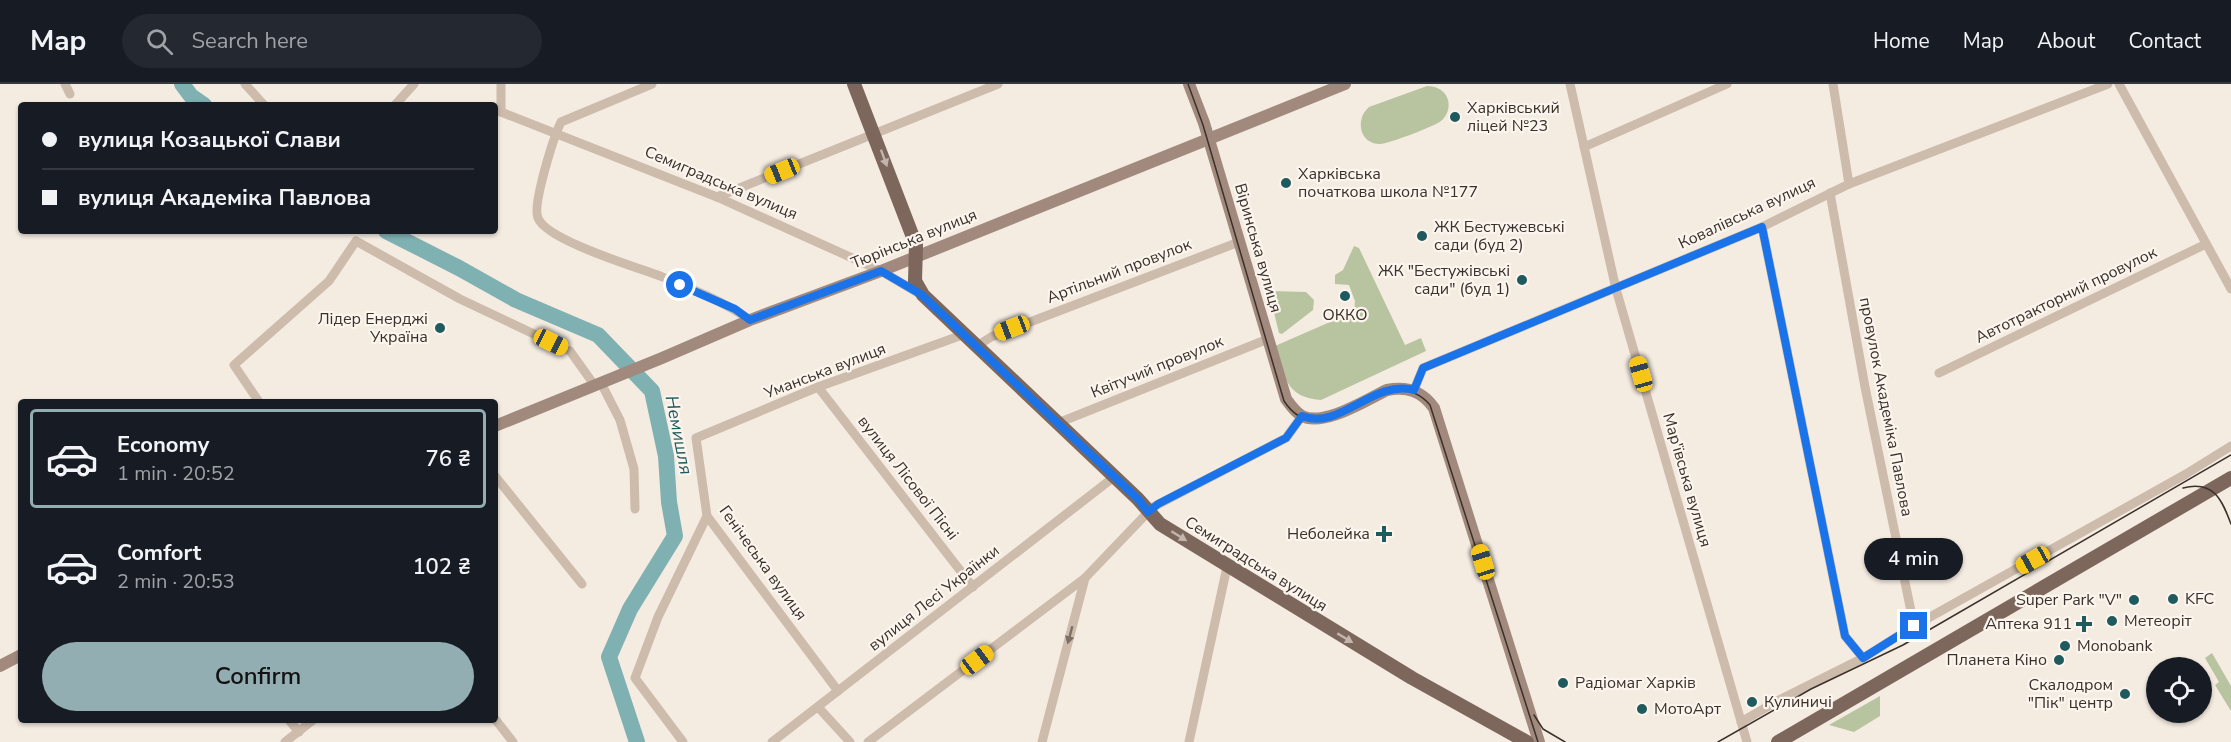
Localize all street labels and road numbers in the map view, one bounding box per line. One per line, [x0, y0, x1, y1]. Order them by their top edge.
street label: Семиградська вулиця [641, 141, 801, 225]
street label: Ковалівська вулиця [1675, 172, 1819, 254]
street label: Віринська вулиця [1229, 181, 1287, 315]
street label: Тюрінська вулиця [848, 204, 980, 274]
street label: Артільний провулок [1044, 233, 1195, 309]
street label: Автотракторний провулок [1972, 241, 2161, 349]
street label: провулок Академіка Павлова [1854, 296, 1918, 518]
street label: Квітучий провулок [1087, 330, 1227, 404]
street label: Уманська вулиця [760, 338, 889, 405]
street label: Мар'ївська вулиця [1657, 410, 1717, 550]
street label: вулиця Лісової Пісні [852, 411, 964, 545]
street label: Генічеська вулиця [714, 501, 812, 625]
street label: Семиградська вулиця [1180, 511, 1332, 617]
street label: вулиця Лесі Українки [864, 540, 1004, 656]

